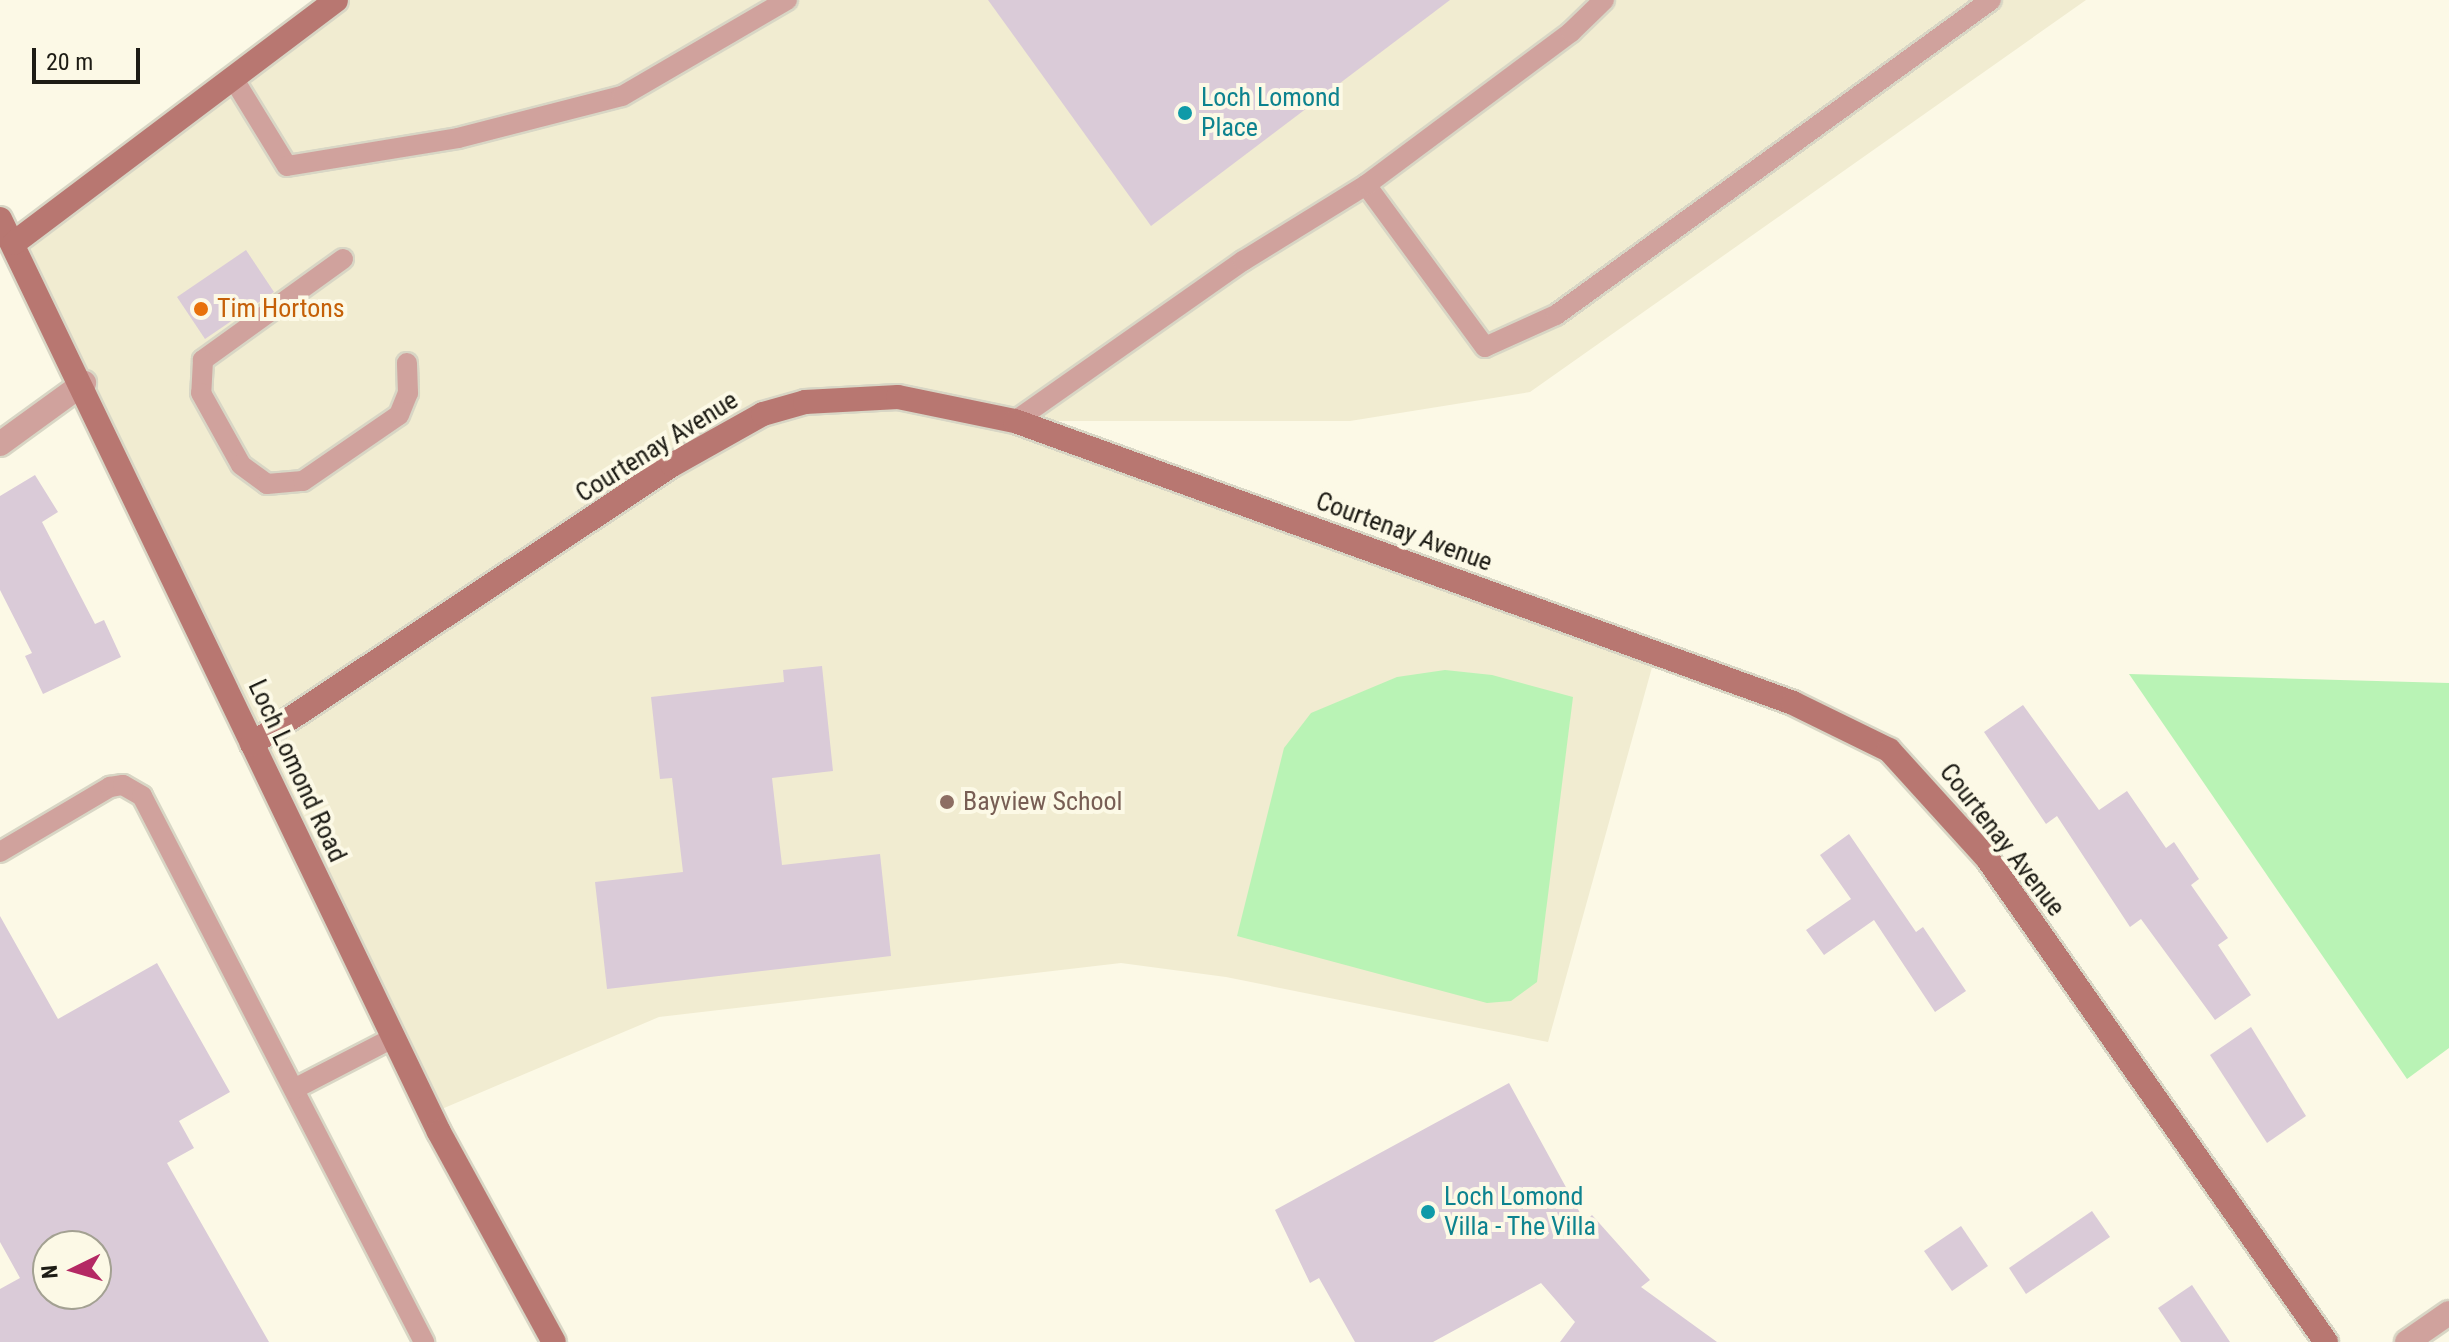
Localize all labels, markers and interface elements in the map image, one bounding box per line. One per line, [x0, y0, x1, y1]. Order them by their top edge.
scale bar [36, 32, 144, 82]
text: 20 m [46, 48, 93, 76]
place label: Loch Lomond Place [1201, 82, 1340, 144]
marker: Loch Lomond Place [1176, 104, 1194, 122]
place label: Tim Hortons [217, 293, 345, 325]
marker: Tim Hortons [192, 300, 210, 318]
street label: Courtenay Avenue [570, 385, 744, 509]
street label: Courtenay Avenue [1312, 486, 1496, 578]
street label: Loch Lomond Road [241, 675, 353, 867]
street label: Courtenay Avenue [1933, 757, 2071, 923]
place label: Bayview School [963, 786, 1123, 818]
marker: Bayview School [938, 793, 956, 811]
place label: Loch Lomond Villa - The Villa [1444, 1181, 1596, 1242]
marker: Loch Lomond Villa - The Villa [1419, 1203, 1437, 1221]
north arrow [32, 1230, 112, 1310]
text: N [37, 1264, 63, 1280]

